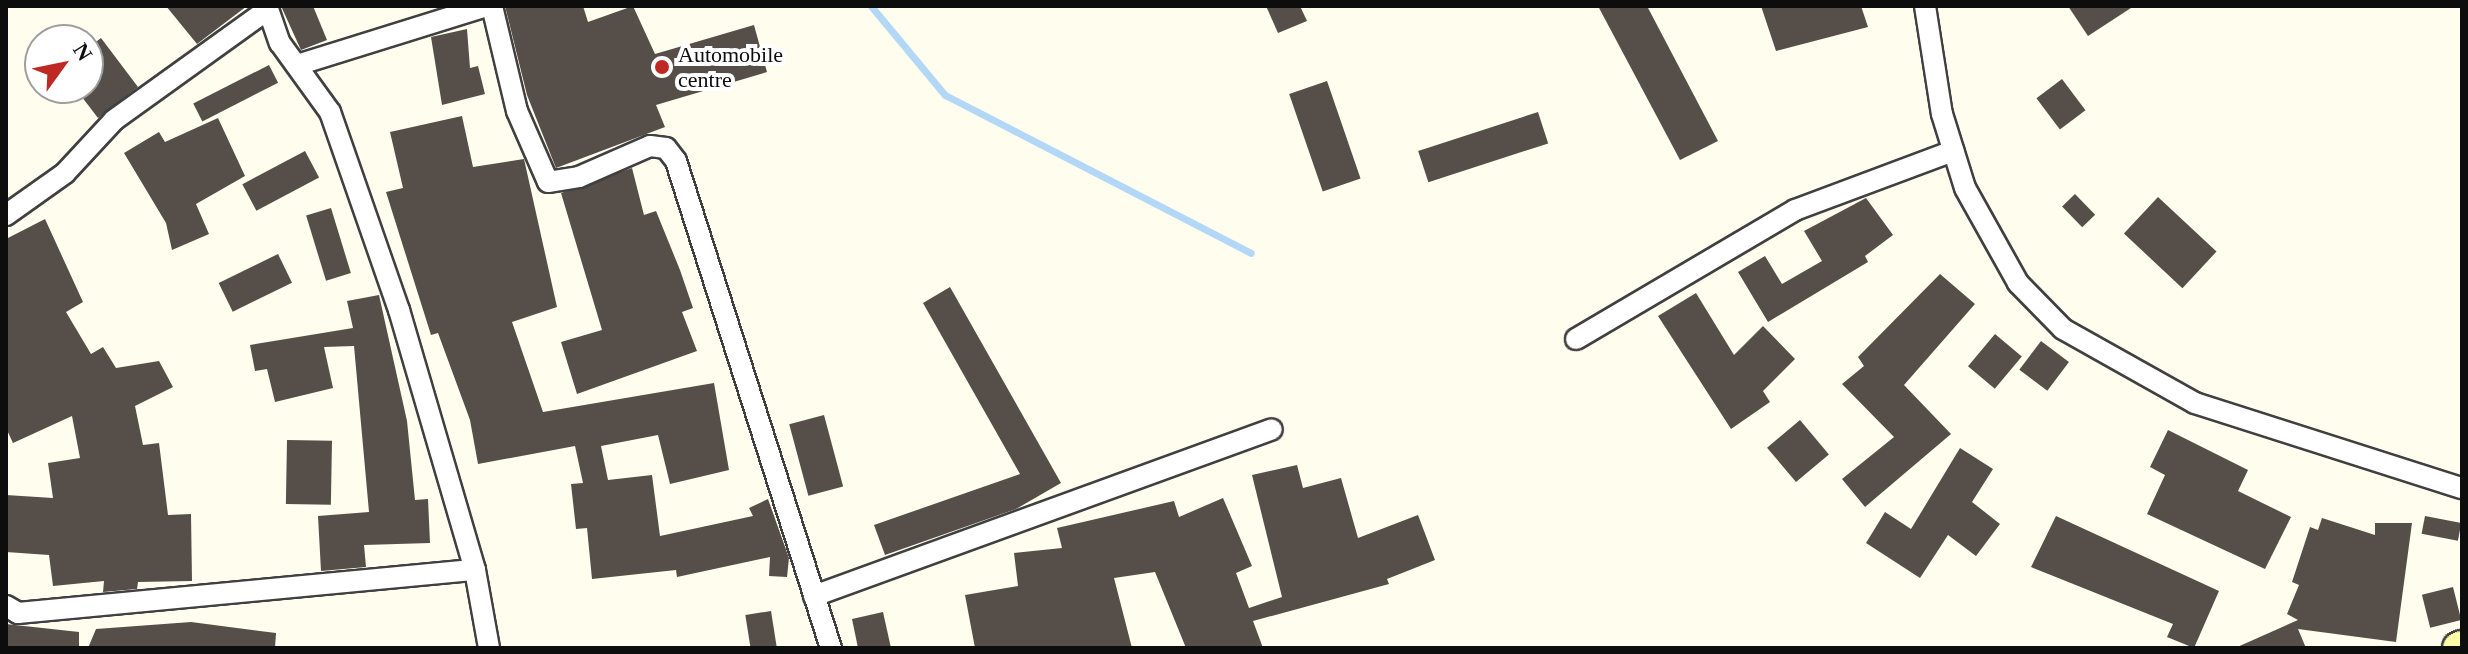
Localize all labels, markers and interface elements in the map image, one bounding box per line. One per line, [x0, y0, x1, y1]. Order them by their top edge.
north arrow [24, 24, 104, 104]
text: N [68, 38, 98, 65]
place label: Automobile centre [678, 41, 783, 92]
marker: Automobile centre [653, 58, 671, 76]

